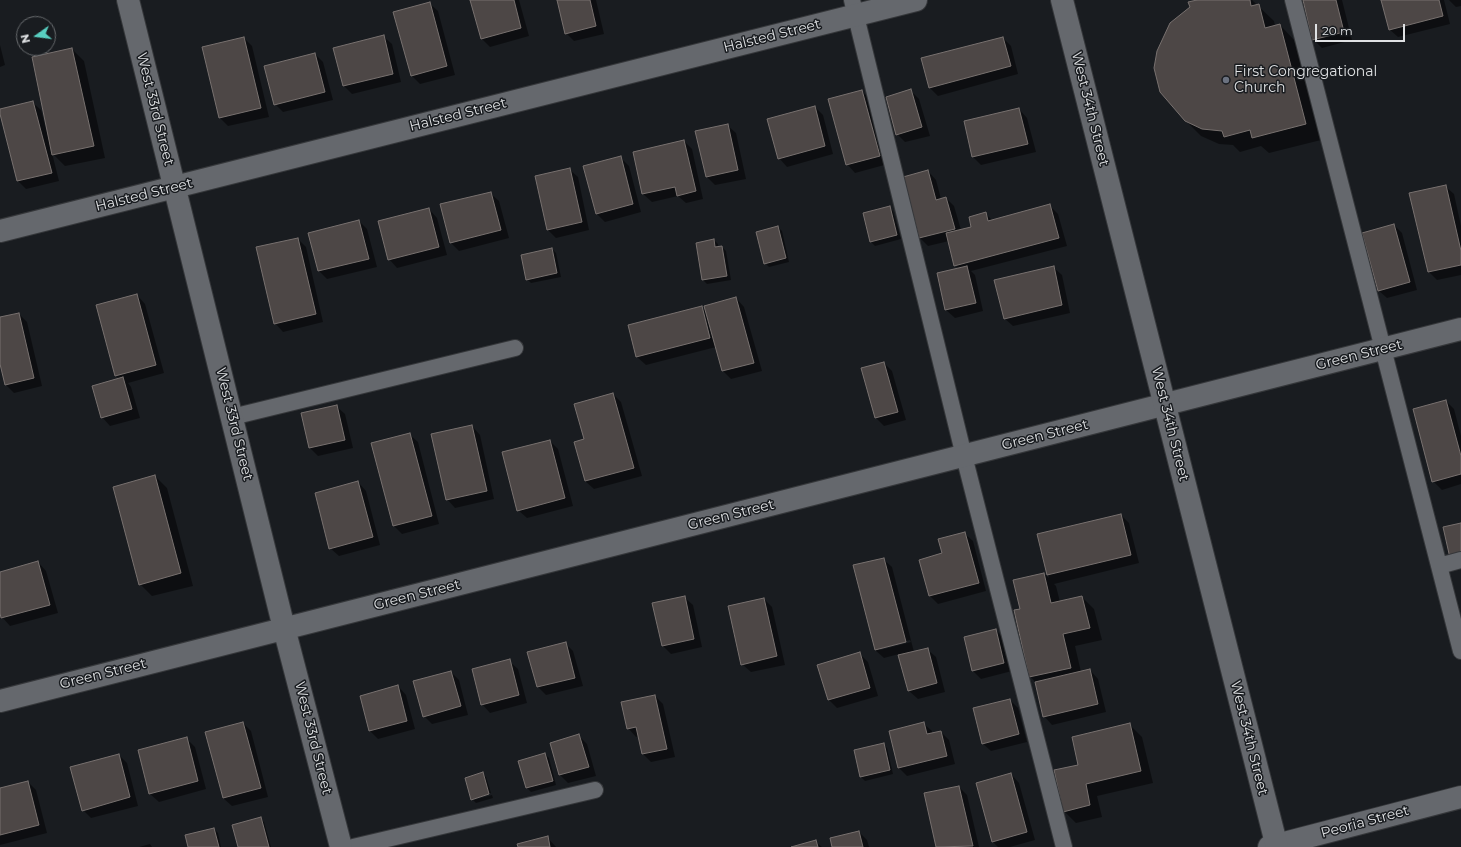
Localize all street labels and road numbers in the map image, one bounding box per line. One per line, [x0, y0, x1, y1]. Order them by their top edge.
street label: Halsted Street [722, 16, 822, 56]
street label: West 34th Street [1068, 50, 1112, 168]
street label: West 33rd Street [133, 51, 177, 167]
street label: Halsted Street [408, 95, 508, 135]
street label: Halsted Street [94, 175, 194, 215]
street label: Green Street [1314, 336, 1404, 374]
street label: West 34th Street [1148, 365, 1192, 483]
street label: West 33rd Street [212, 366, 256, 482]
street label: Green Street [1000, 416, 1090, 454]
street label: Green Street [686, 496, 776, 534]
street label: Green Street [372, 576, 462, 614]
street label: Green Street [58, 655, 148, 693]
street label: West 34th Street [1227, 679, 1271, 797]
street label: West 33rd Street [291, 680, 335, 796]
street label: Peoria Street [1319, 802, 1411, 842]

